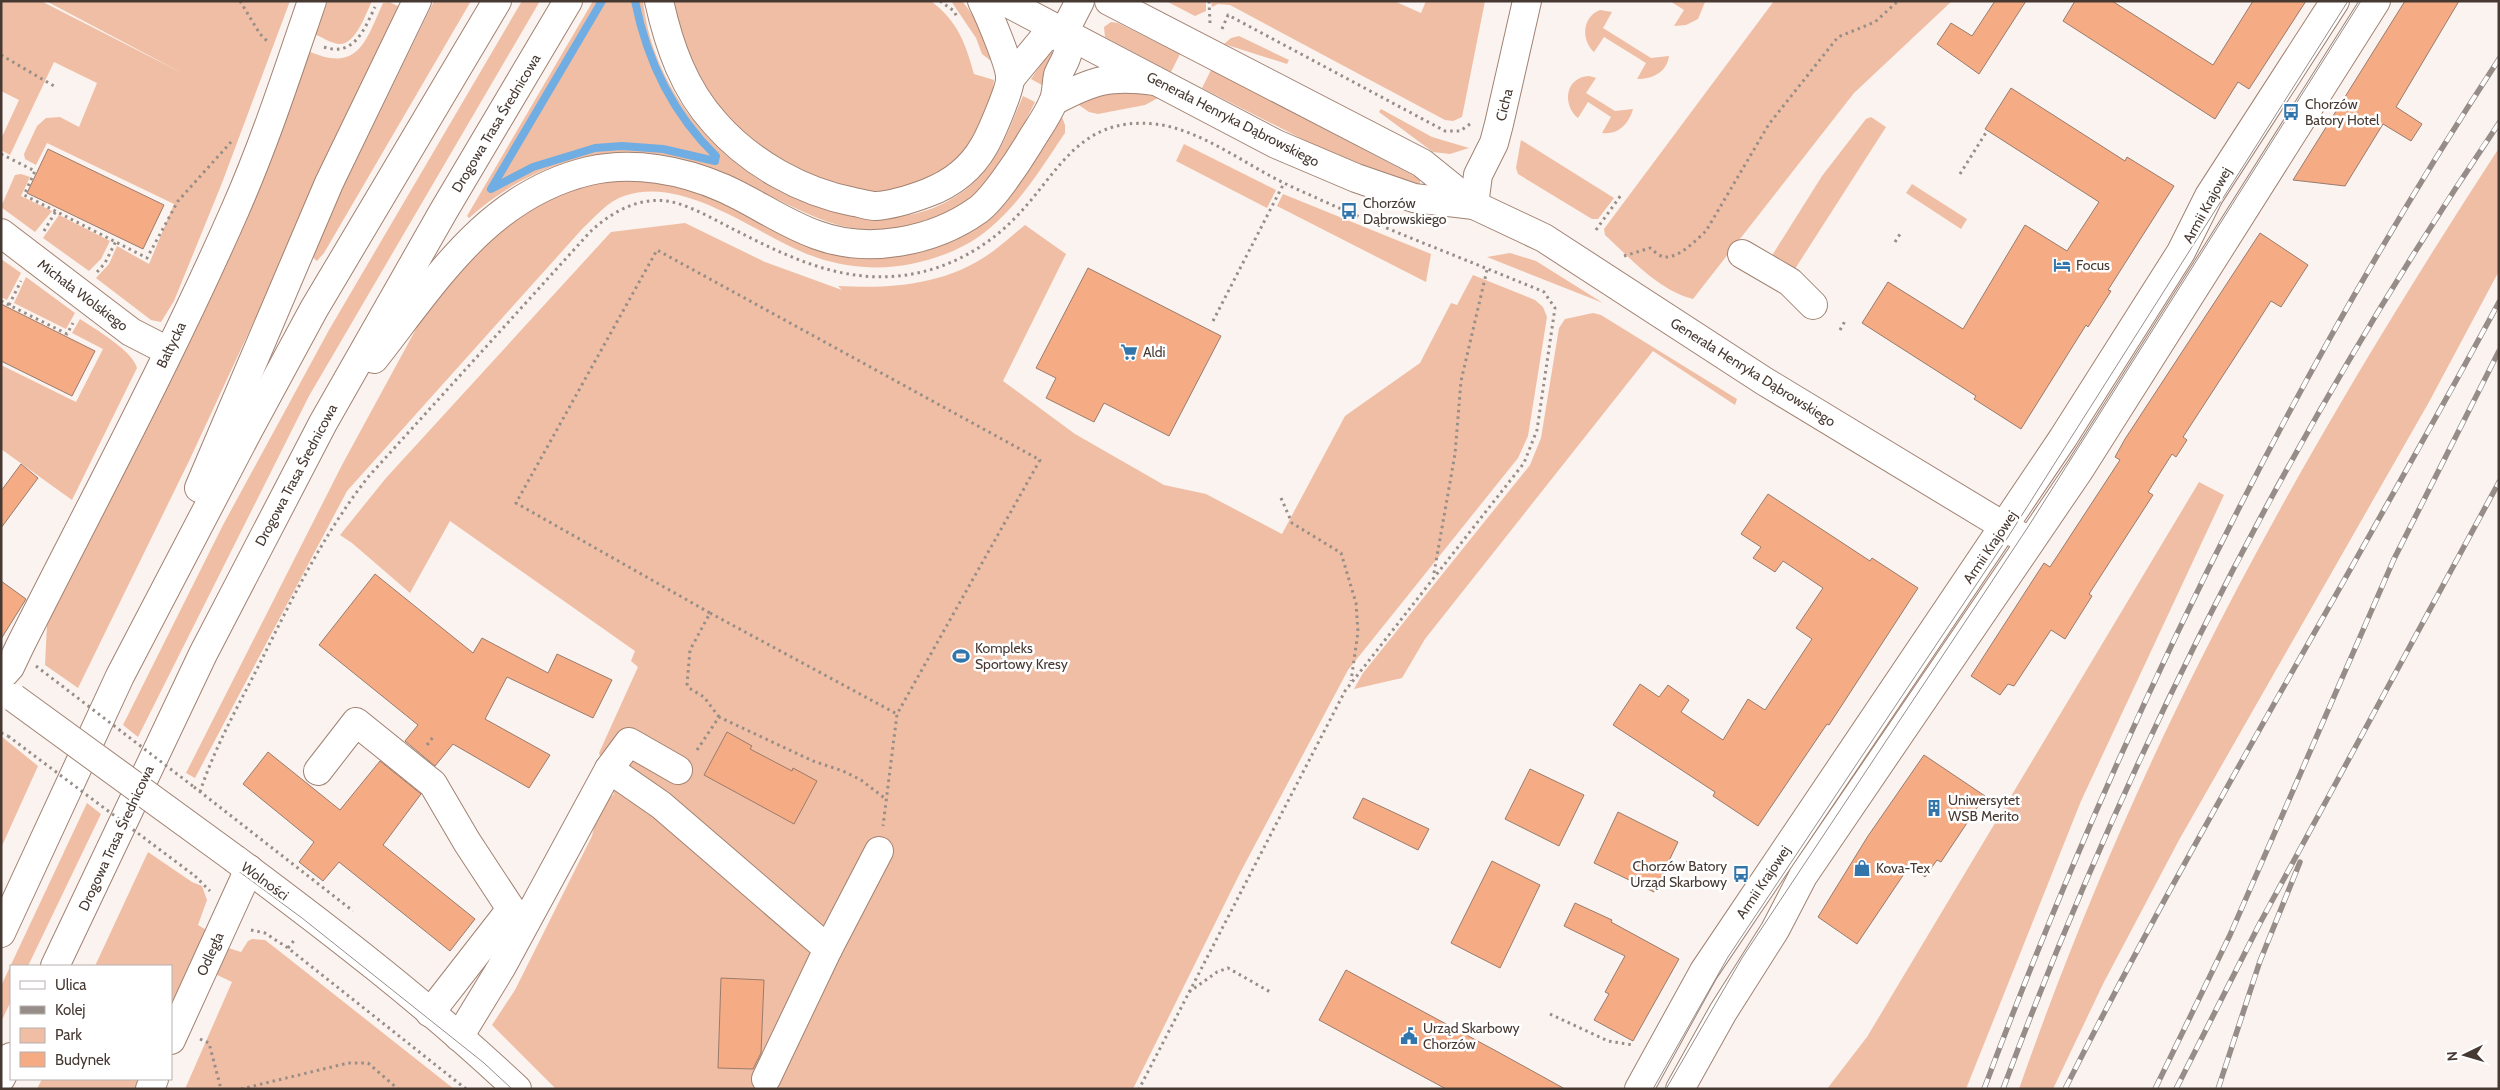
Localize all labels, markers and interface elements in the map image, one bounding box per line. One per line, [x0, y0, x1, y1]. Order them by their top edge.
street label: Drogowa Trasa Średnicowa [447, 50, 545, 196]
street label: Generała Henryka Dąbrowskiego [1144, 68, 1323, 171]
street label: Cicha [1491, 87, 1517, 123]
place label: Chorzów Batory Hotel [2305, 95, 2380, 129]
bus stop icon: Chorzów Batory Hotel [2281, 102, 2301, 122]
street label: Armii Krajowej [2179, 164, 2235, 246]
place label: Chorzów Dąbrowskiego [1363, 194, 1447, 228]
bus stop icon: Chorzów Dąbrowskiego [1339, 201, 1359, 221]
street label: Michała Wolskiego [34, 255, 132, 335]
hotel icon: Focus [2052, 255, 2072, 275]
place label: Focus [2076, 256, 2110, 274]
street label: Generała Henryka Dąbrowskiego [1667, 314, 1839, 431]
street label: Bałtycka [152, 319, 190, 371]
supermarket icon: Aldi [1119, 342, 1139, 362]
place label: Aldi [1143, 343, 1166, 361]
street label: Drogowa Trasa Średnicowa [251, 401, 341, 549]
street label: Armii Krajowej [1959, 507, 2021, 587]
place label: Kompleks Sportowy Kresy [975, 639, 1068, 673]
sports icon: Kompleks Sportowy Kresy [951, 646, 971, 666]
street label: Drogowa Trasa Średnicowa [74, 762, 158, 914]
place label: Uniwersytet WSB Merito [1948, 791, 2020, 825]
building icon: Uniwersytet WSB Merito [1924, 798, 1944, 818]
street label: Armii Krajowej [1732, 842, 1794, 922]
place label: Chorzów Batory Urząd Skarbowy [1630, 857, 1727, 891]
street label: Wolności [238, 858, 292, 904]
shop icon: Kova-Tex [1852, 858, 1872, 878]
place label: Kova-Tex [1876, 859, 1930, 877]
bus stop icon: Chorzów Batory Urząd Skarbowy [1731, 864, 1751, 884]
street label: Odległa [192, 929, 228, 979]
legend [10, 965, 172, 1080]
text: Ulica [55, 976, 87, 994]
text: Kolej [55, 1001, 86, 1019]
place label: Urząd Skarbowy Chorzów [1423, 1019, 1520, 1053]
text: Park [55, 1026, 82, 1044]
public building icon: Urząd Skarbowy Chorzów [1399, 1026, 1419, 1046]
north arrow [2440, 1030, 2490, 1080]
text: N [2443, 1050, 2461, 1062]
text: Budynek [55, 1051, 111, 1069]

